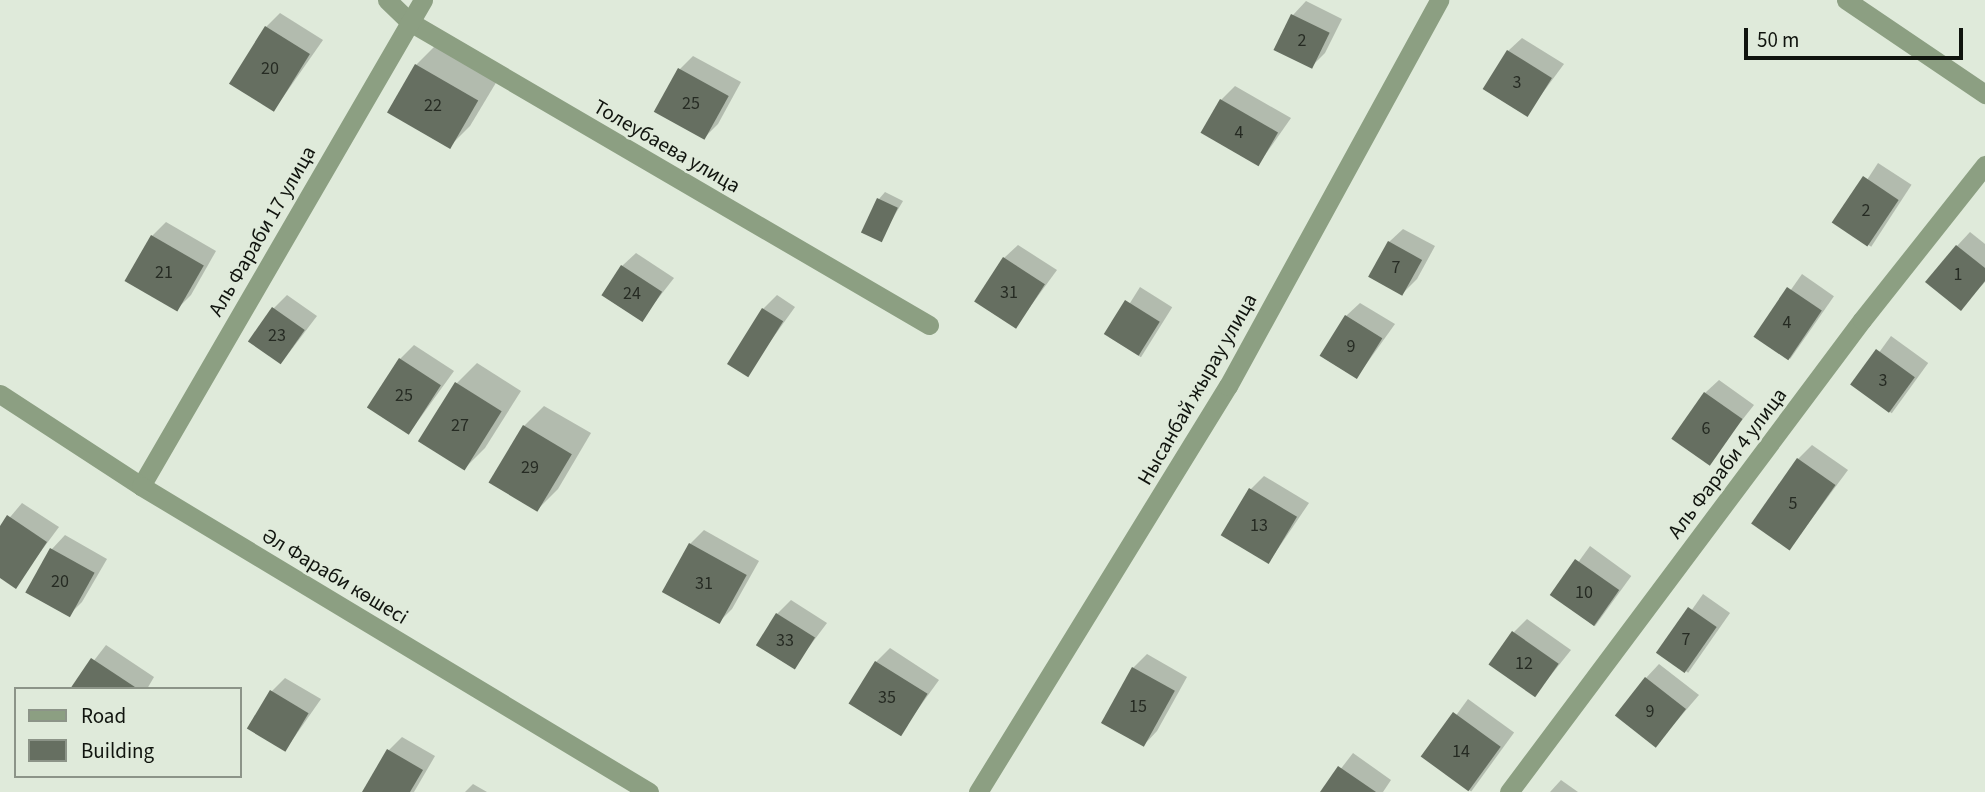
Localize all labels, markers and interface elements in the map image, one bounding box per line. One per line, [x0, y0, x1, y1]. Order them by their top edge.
scale bar [1747, 14, 1966, 58]
text: 50 m [1757, 25, 1799, 55]
house number: 2 [1298, 30, 1306, 52]
house number: 20 [261, 58, 279, 80]
house number: 3 [1513, 72, 1521, 94]
house number: 25 [682, 93, 700, 115]
street label: Толеубаева улица [589, 94, 745, 198]
house number: 22 [424, 95, 442, 117]
house number: 4 [1235, 122, 1243, 144]
street label: Аль Фараби 17 улица [203, 141, 321, 321]
house number: 2 [1862, 200, 1870, 222]
house number: 7 [1392, 257, 1400, 279]
house number: 21 [155, 262, 173, 284]
house number: 1 [1954, 264, 1962, 286]
house number: 31 [1000, 282, 1018, 304]
house number: 24 [623, 283, 641, 305]
street label: Нысанбай жырау улица [1132, 289, 1262, 489]
house number: 4 [1783, 312, 1791, 334]
house number: 23 [268, 325, 286, 347]
house number: 9 [1347, 336, 1355, 358]
house number: 3 [1879, 370, 1887, 392]
street label: Аль Фараби 4 улица [1662, 383, 1792, 543]
house number: 25 [395, 385, 413, 407]
house number: 27 [451, 415, 469, 437]
house number: 6 [1702, 418, 1710, 440]
house number: 29 [521, 457, 539, 479]
house number: 5 [1789, 493, 1797, 515]
house number: 13 [1250, 515, 1268, 537]
street label: Әл Фараби көшесі [257, 522, 413, 630]
house number: 20 [51, 571, 69, 593]
house number: 31 [695, 573, 713, 595]
house number: 10 [1575, 582, 1593, 604]
house number: 7 [1682, 629, 1690, 651]
house number: 33 [776, 630, 794, 652]
house number: 12 [1515, 653, 1533, 675]
legend [14, 687, 242, 778]
house number: 35 [878, 687, 896, 709]
house number: 15 [1129, 696, 1147, 718]
text: Road [81, 701, 126, 731]
house number: 9 [1646, 701, 1654, 723]
text: Building [81, 736, 154, 766]
house number: 14 [1452, 741, 1470, 763]

